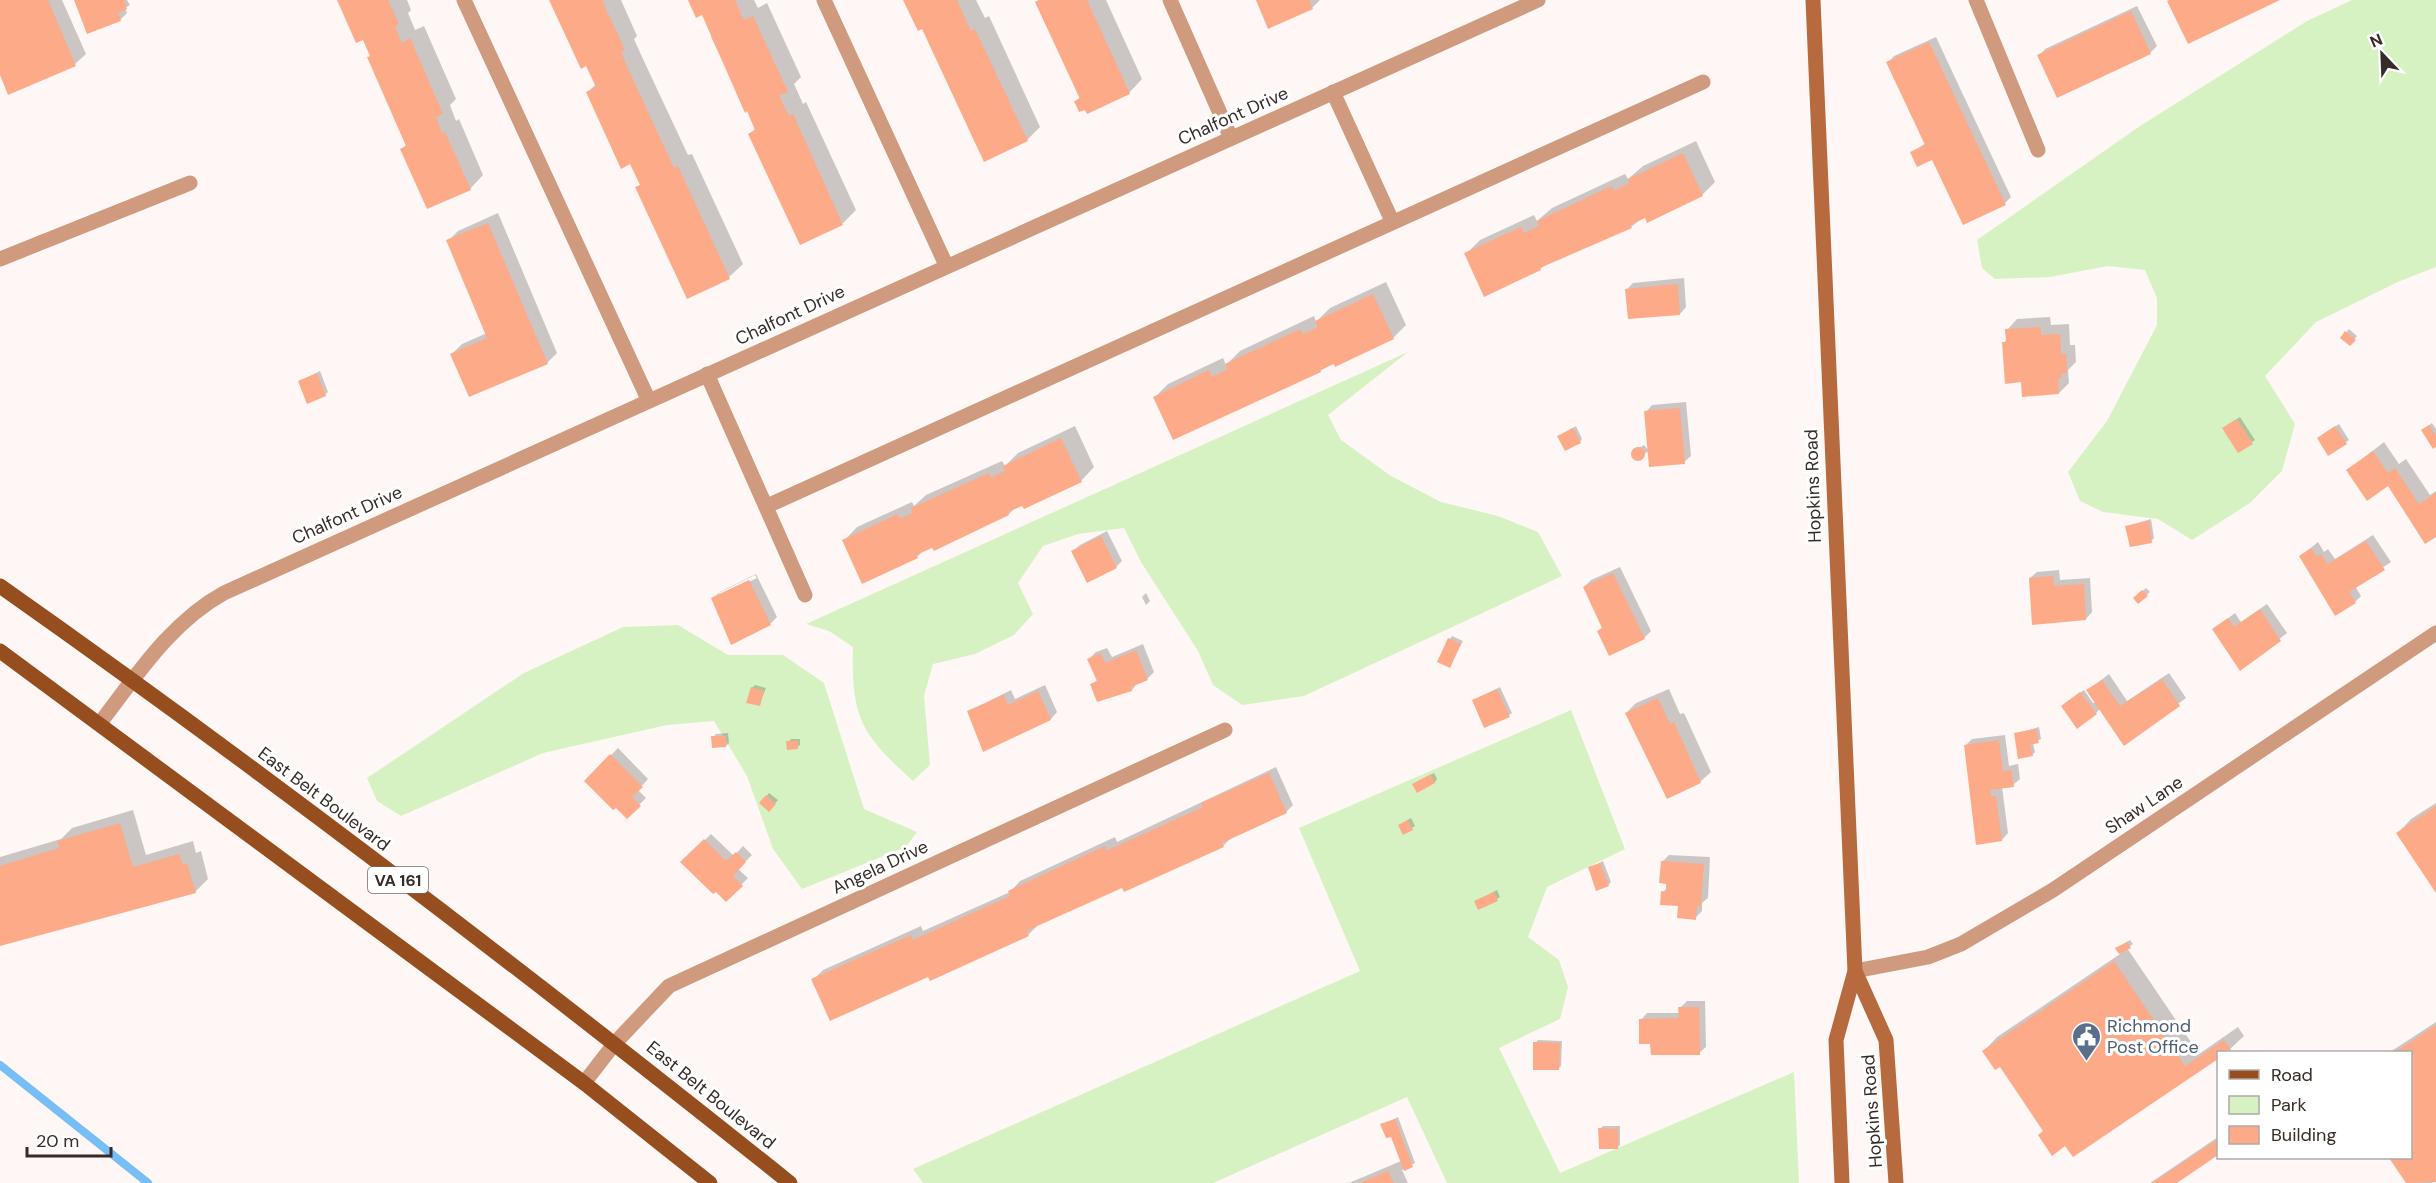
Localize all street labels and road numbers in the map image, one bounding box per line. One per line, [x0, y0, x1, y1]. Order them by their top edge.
street label: Chalfont Drive [1174, 81, 1292, 151]
street label: Chalfont Drive [731, 279, 849, 351]
street label: Hopkins Road [1799, 429, 1827, 543]
street label: Chalfont Drive [288, 480, 406, 550]
street label: East Belt Boulevard [253, 741, 395, 857]
street label: Shaw Lane [2100, 770, 2188, 840]
street label: Angela Drive [828, 834, 932, 900]
road number: VA 161 [368, 867, 428, 893]
street label: East Belt Boulevard [641, 1035, 781, 1155]
street label: Hopkins Road [1856, 1053, 1888, 1169]

